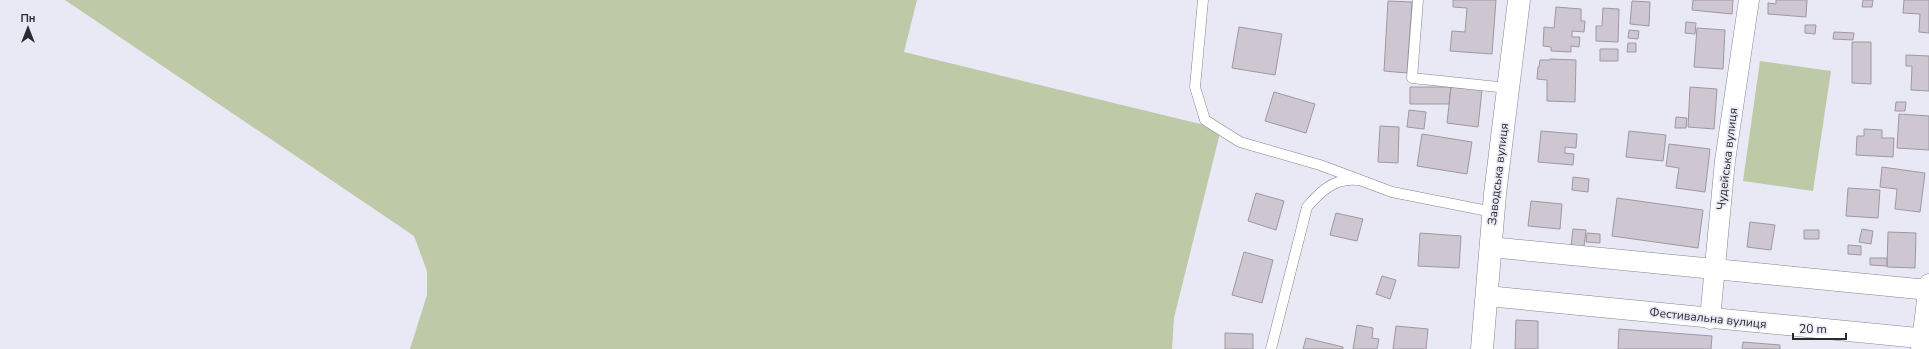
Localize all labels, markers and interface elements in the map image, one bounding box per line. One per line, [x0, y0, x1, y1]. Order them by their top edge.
north arrow [8, 8, 48, 48]
text: Пн [20, 11, 36, 26]
street label: Чудейська вулиця [1713, 107, 1741, 211]
street label: Заводська вулиця [1484, 122, 1512, 226]
street label: Фестивальна вулиця [1649, 304, 1767, 332]
scale bar [1793, 315, 1846, 341]
text: 20 m [1799, 321, 1827, 337]

